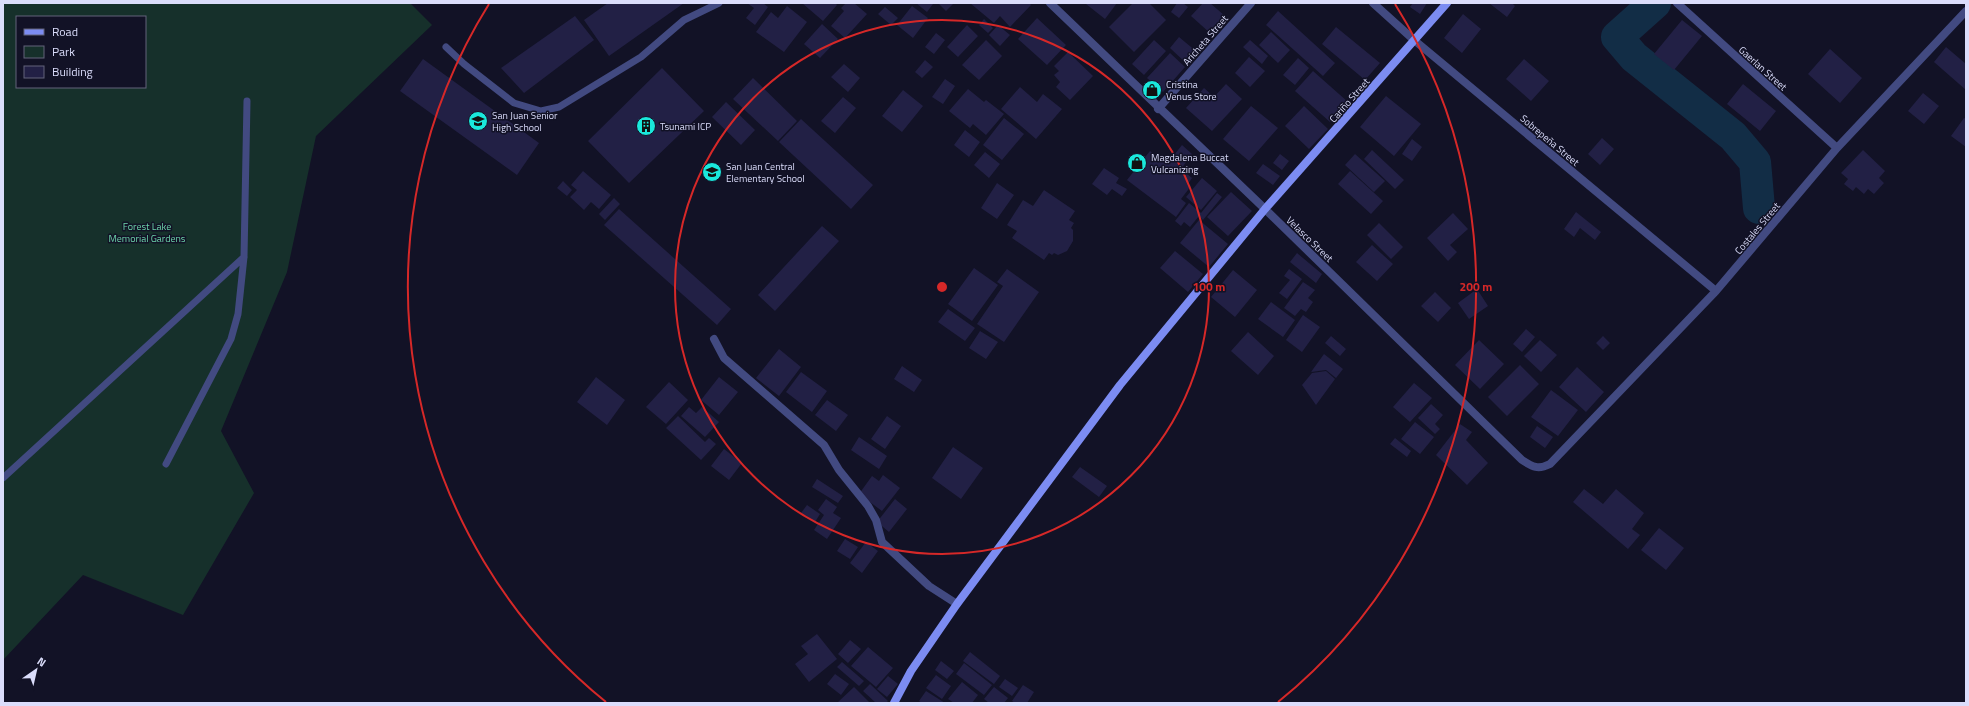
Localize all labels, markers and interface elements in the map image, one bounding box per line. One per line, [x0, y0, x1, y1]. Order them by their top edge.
street label: Aricheta Street [1179, 11, 1232, 69]
legend [16, 16, 146, 88]
text: Road [52, 22, 78, 41]
text: Park [52, 42, 75, 61]
street label: Gaerlan Street [1735, 43, 1790, 94]
text: Building [52, 62, 93, 81]
street label: Cariño Street [1326, 74, 1373, 126]
place label: Cristina Venus Store [1166, 77, 1217, 104]
shop icon: Cristina Venus Store [1141, 79, 1163, 101]
place label: San Juan Senior High School [492, 108, 558, 135]
school or university icon: San Juan Senior High School [467, 110, 489, 132]
street label: Sobrepeña Street [1517, 111, 1583, 170]
building icon: Tsunami ICP [635, 115, 657, 137]
place label: Tsunami ICP [660, 119, 711, 134]
place label: Magdalena Buccat Vulcanizing [1151, 150, 1229, 177]
shop icon: Magdalena Buccat Vulcanizing [1126, 152, 1148, 174]
place label: San Juan Central Elementary School [726, 159, 805, 186]
school or university icon: San Juan Central Elementary School [701, 161, 723, 183]
street label: Costales Street [1731, 199, 1784, 258]
street label: Velasco Street [1283, 213, 1337, 266]
park label: Forest Lake Memorial Gardens [108, 219, 186, 246]
text: 100 m [1193, 277, 1225, 296]
text: 200 m [1460, 277, 1492, 296]
centre of rings [935, 280, 949, 294]
north arrow [16, 650, 56, 690]
text: N [34, 653, 49, 670]

